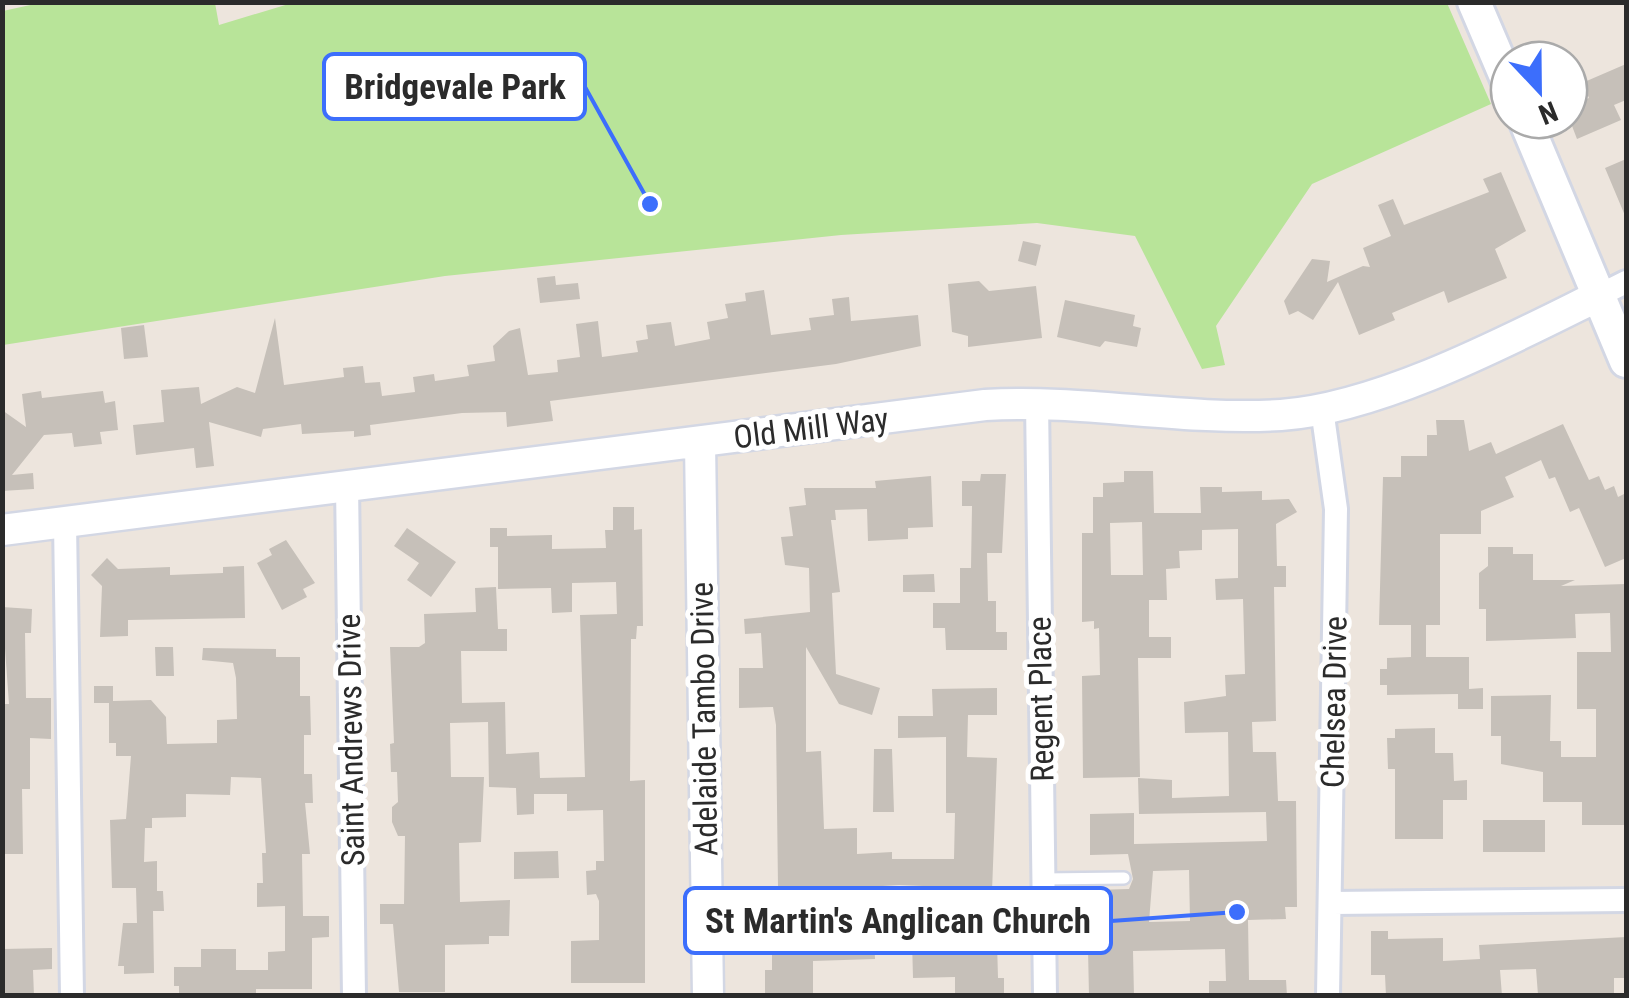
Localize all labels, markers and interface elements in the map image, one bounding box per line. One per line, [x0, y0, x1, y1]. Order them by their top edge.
north arrow [1489, 40, 1589, 140]
callout: Bridgevale Park [324, 54, 585, 119]
text: Bridgevale Park [344, 67, 566, 108]
text: N [1534, 94, 1562, 131]
street label: Old Mill Way [731, 400, 891, 456]
street label: Adelaide Tambo Drive [683, 582, 725, 856]
street label: Saint Andrews Drive [330, 613, 372, 867]
street label: Regent Place [1021, 616, 1061, 782]
street label: Chelsea Drive [1314, 616, 1354, 788]
callout: St Martin's Anglican Church [685, 888, 1111, 953]
text: St Martin's Anglican Church [705, 901, 1091, 942]

